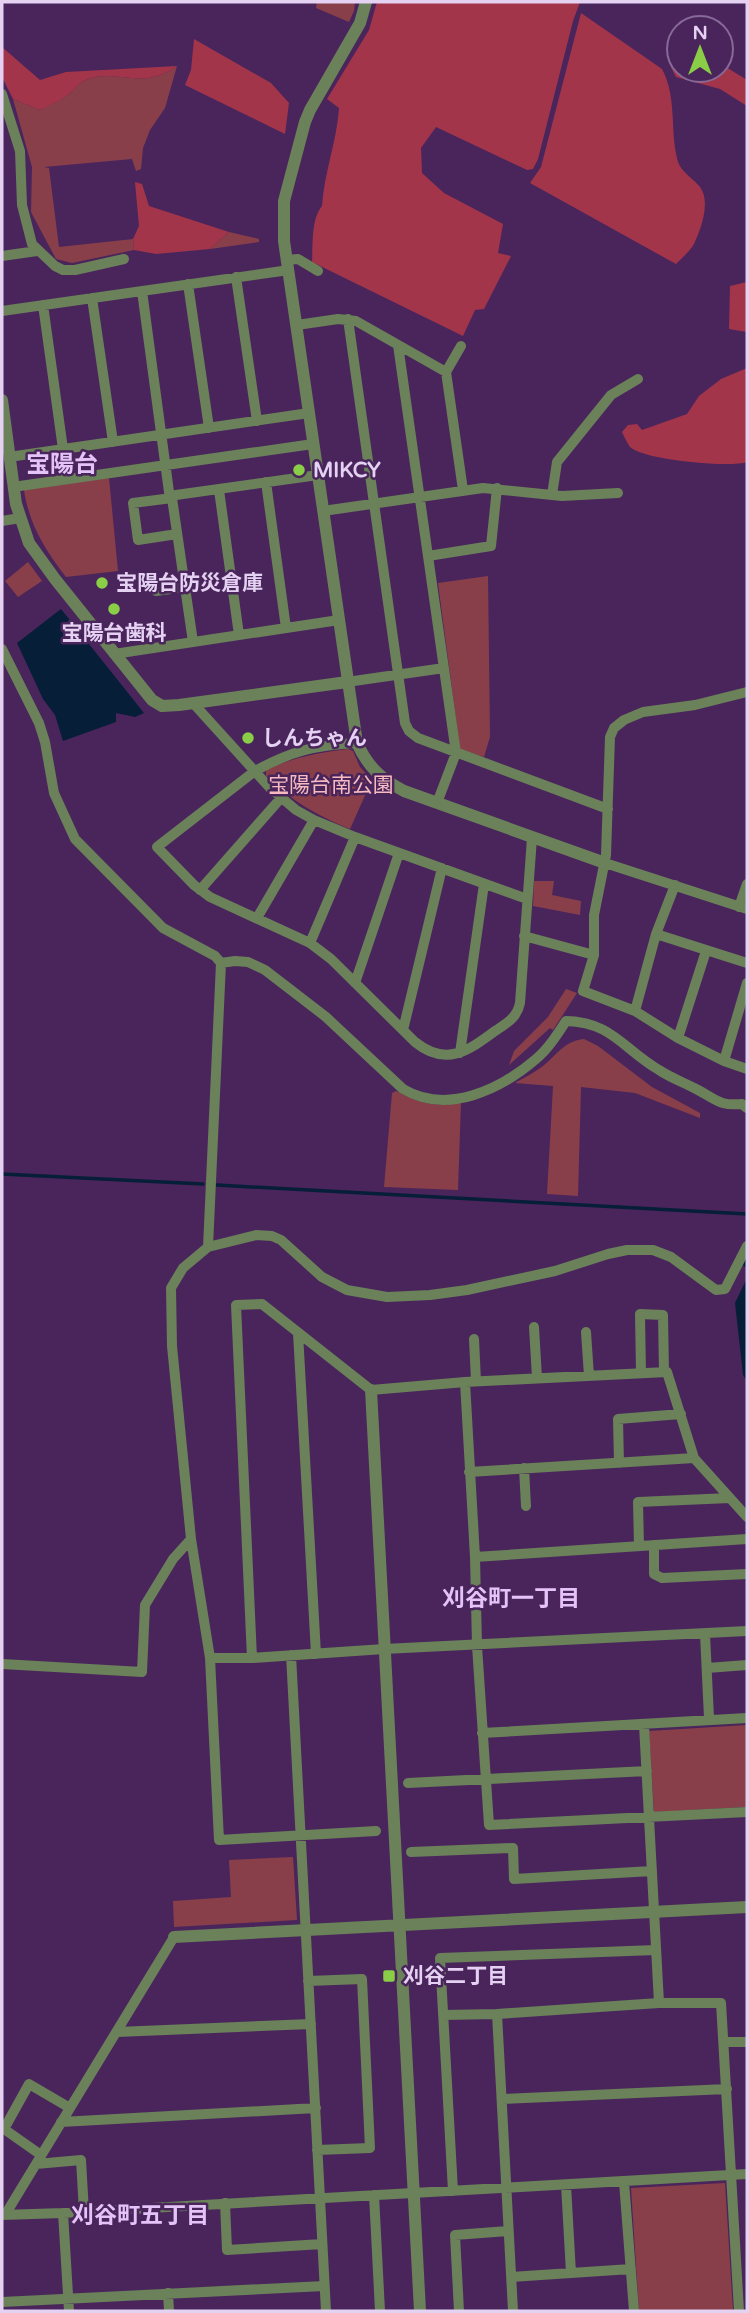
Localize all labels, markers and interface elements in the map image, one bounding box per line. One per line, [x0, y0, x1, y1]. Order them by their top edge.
north arrow [665, 14, 735, 84]
text: N [692, 22, 708, 44]
district label: 宝陽台 [26, 450, 98, 479]
place label: MIKCY [313, 458, 381, 483]
marker: MIKCY [291, 462, 307, 478]
place label: 宝陽台防災倉庫 [116, 571, 263, 596]
marker: 宝陽台防災倉庫 [94, 575, 110, 591]
marker: 宝陽台歯科 [106, 601, 122, 617]
place label: 宝陽台歯科 [62, 621, 167, 646]
place label: しんちゃん [262, 726, 367, 751]
marker: しんちゃん [240, 730, 256, 746]
park label: 宝陽台南公園 [268, 773, 394, 798]
district label: 刈谷町一丁目 [442, 1585, 580, 1613]
place label: 刈谷二丁目 [403, 1964, 508, 1989]
marker: 刈谷二丁目 [381, 1968, 397, 1984]
district label: 刈谷町五丁目 [71, 2202, 209, 2230]

